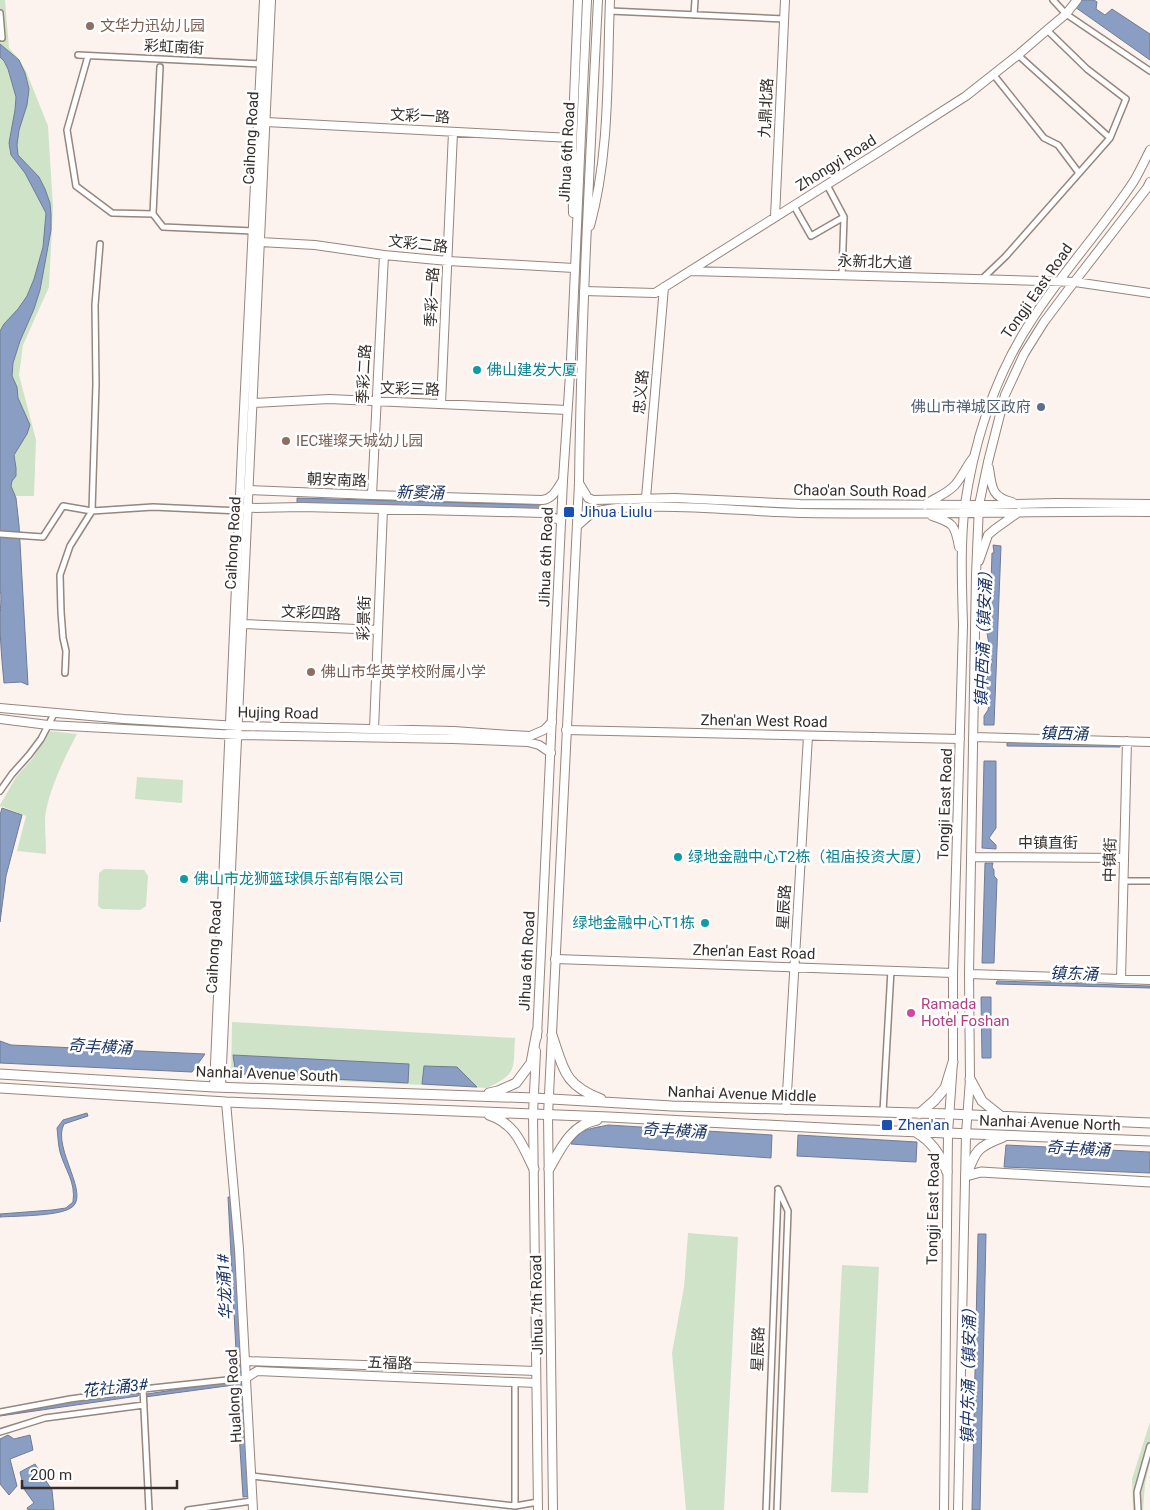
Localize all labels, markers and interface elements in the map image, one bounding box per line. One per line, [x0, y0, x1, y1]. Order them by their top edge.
place label: 文华力迅幼儿园 [100, 17, 205, 35]
marker: 文华力迅幼儿园 [84, 20, 96, 32]
street label: 彩虹南街 [144, 36, 204, 58]
street label: 九鼎北路 [755, 78, 777, 138]
street label: Caihong Road [240, 91, 262, 185]
street label: Jihua 6th Road [555, 102, 579, 202]
street label: 文彩一路 [390, 105, 450, 127]
street label: Zhongyi Road [792, 131, 880, 195]
street label: 文彩二路 [387, 232, 449, 256]
street label: Tongji East Road [998, 240, 1076, 342]
street label: 永新北大道 [837, 252, 913, 272]
street label: 季彩一路 [421, 267, 443, 327]
street label: 季彩二路 [353, 344, 375, 404]
place label: 佛山建发大厦 [487, 361, 577, 379]
marker: 佛山建发大厦 [471, 364, 483, 376]
street label: 忠义路 [630, 369, 652, 415]
street label: 文彩三路 [380, 379, 440, 399]
place label: 佛山市禅城区政府 [911, 398, 1031, 416]
marker: 佛山市禅城区政府 [1035, 401, 1047, 413]
place label: IEC璀璨天城幼儿园 [296, 432, 423, 450]
marker: IEC璀璨天城幼儿园 [280, 435, 292, 447]
street label: 朝安南路 [307, 470, 367, 490]
street label: Chao'an South Road [793, 481, 927, 501]
water label: 新窦涌 [396, 483, 446, 502]
street label: Caihong Road [222, 496, 244, 590]
place label: Jihua Liulu [580, 503, 652, 521]
marker: Jihua Liulu [562, 505, 576, 519]
street label: Jihua 6th Road [535, 507, 557, 607]
water label: 镇中西涌（镇安涌） [971, 563, 996, 707]
street label: 彩景街 [354, 595, 374, 641]
street label: 文彩四路 [281, 602, 341, 624]
place label: 佛山市华英学校附属小学 [321, 663, 486, 681]
marker: 佛山市华英学校附属小学 [305, 666, 317, 678]
street label: Hujing Road [237, 703, 319, 723]
street label: Zhen'an West Road [700, 711, 828, 731]
water label: 镇西涌 [1040, 724, 1090, 743]
street label: Tongji East Road [934, 748, 956, 860]
street label: 中镇直街 [1018, 834, 1078, 852]
street label: 中镇街 [1101, 837, 1119, 883]
place label: 绿地金融中心T2栋（祖庙投资大厦） [688, 848, 930, 866]
marker: 绿地金融中心T2栋（祖庙投资大厦） [672, 851, 684, 863]
place label: 佛山市龙狮篮球俱乐部有限公司 [194, 870, 404, 888]
marker: 佛山市龙狮篮球俱乐部有限公司 [178, 873, 190, 885]
street label: 星辰路 [774, 884, 794, 930]
street label: Caihong Road [203, 900, 225, 994]
street label: Jihua 6th Road [515, 911, 539, 1011]
place label: 绿地金融中心T1栋 [573, 914, 695, 932]
marker: 绿地金融中心T1栋 [699, 917, 711, 929]
street label: Zhen'an East Road [692, 941, 816, 963]
water label: 镇东涌 [1050, 963, 1100, 984]
place label: Ramada Hotel Foshan [921, 995, 1010, 1030]
marker: Ramada Hotel Foshan [905, 1007, 917, 1019]
water label: 奇丰横涌 [68, 1035, 134, 1058]
street label: Nanhai Avenue South [195, 1063, 339, 1085]
street label: Nanhai Avenue Middle [667, 1082, 817, 1106]
street label: Nanhai Avenue North [979, 1112, 1121, 1134]
place label: Zhen'an [898, 1116, 949, 1134]
marker: Zhen'an [880, 1118, 894, 1132]
water label: 奇丰横涌 [642, 1119, 708, 1142]
water label: 奇丰横涌 [1046, 1137, 1112, 1160]
street label: Tongji East Road [923, 1153, 943, 1265]
water label: 华龙涌1# [213, 1253, 236, 1321]
street label: Jihua 7th Road [527, 1255, 547, 1355]
water label: 镇中东涌（镇安涌） [958, 1300, 979, 1444]
street label: 星辰路 [748, 1326, 768, 1372]
street label: Hualong Road [223, 1348, 245, 1444]
street label: 五福路 [367, 1353, 413, 1373]
water label: 花社涌3# [81, 1375, 149, 1400]
scale bar [22, 1458, 178, 1490]
text: 200 m [30, 1466, 72, 1484]

